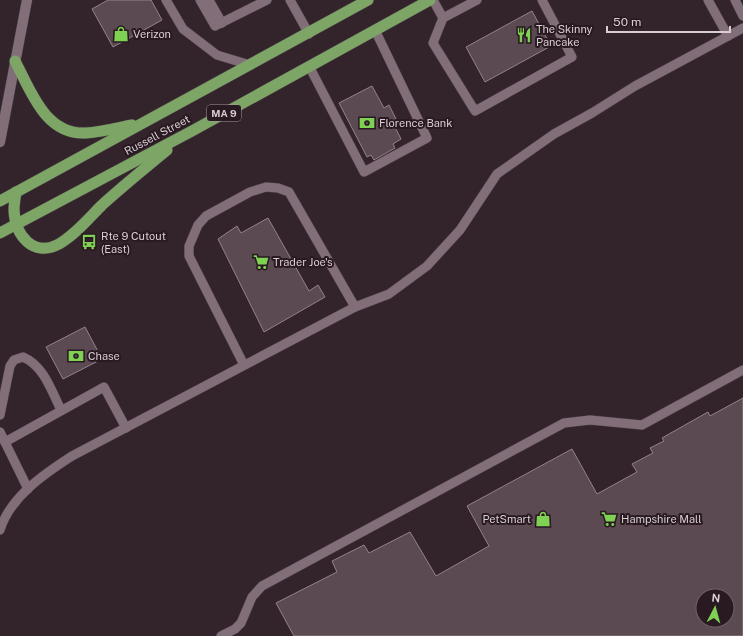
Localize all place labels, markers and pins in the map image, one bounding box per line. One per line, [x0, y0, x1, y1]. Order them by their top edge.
place label: The Skinny Pancake [536, 23, 593, 48]
shop icon: Verizon [112, 25, 130, 43]
restaurant icon: The Skinny Pancake [515, 26, 533, 44]
place label: Verizon [133, 28, 171, 40]
bank icon: Florence Bank [358, 114, 376, 132]
place label: Florence Bank [379, 117, 452, 129]
place label: Rte 9 Cutout (East) [101, 230, 166, 255]
bus stop icon: Rte 9 Cutout (East) [80, 233, 98, 251]
supermarket icon: Trader Joe's [252, 253, 270, 271]
place label: Trader Joe's [273, 256, 333, 268]
bank icon: Chase [67, 347, 85, 365]
place label: Chase [88, 350, 120, 362]
shop icon: PetSmart [534, 510, 552, 528]
supermarket icon: Hampshire Mall [600, 510, 618, 528]
place label: PetSmart [482, 513, 531, 525]
place label: Hampshire Mall [621, 513, 702, 525]

